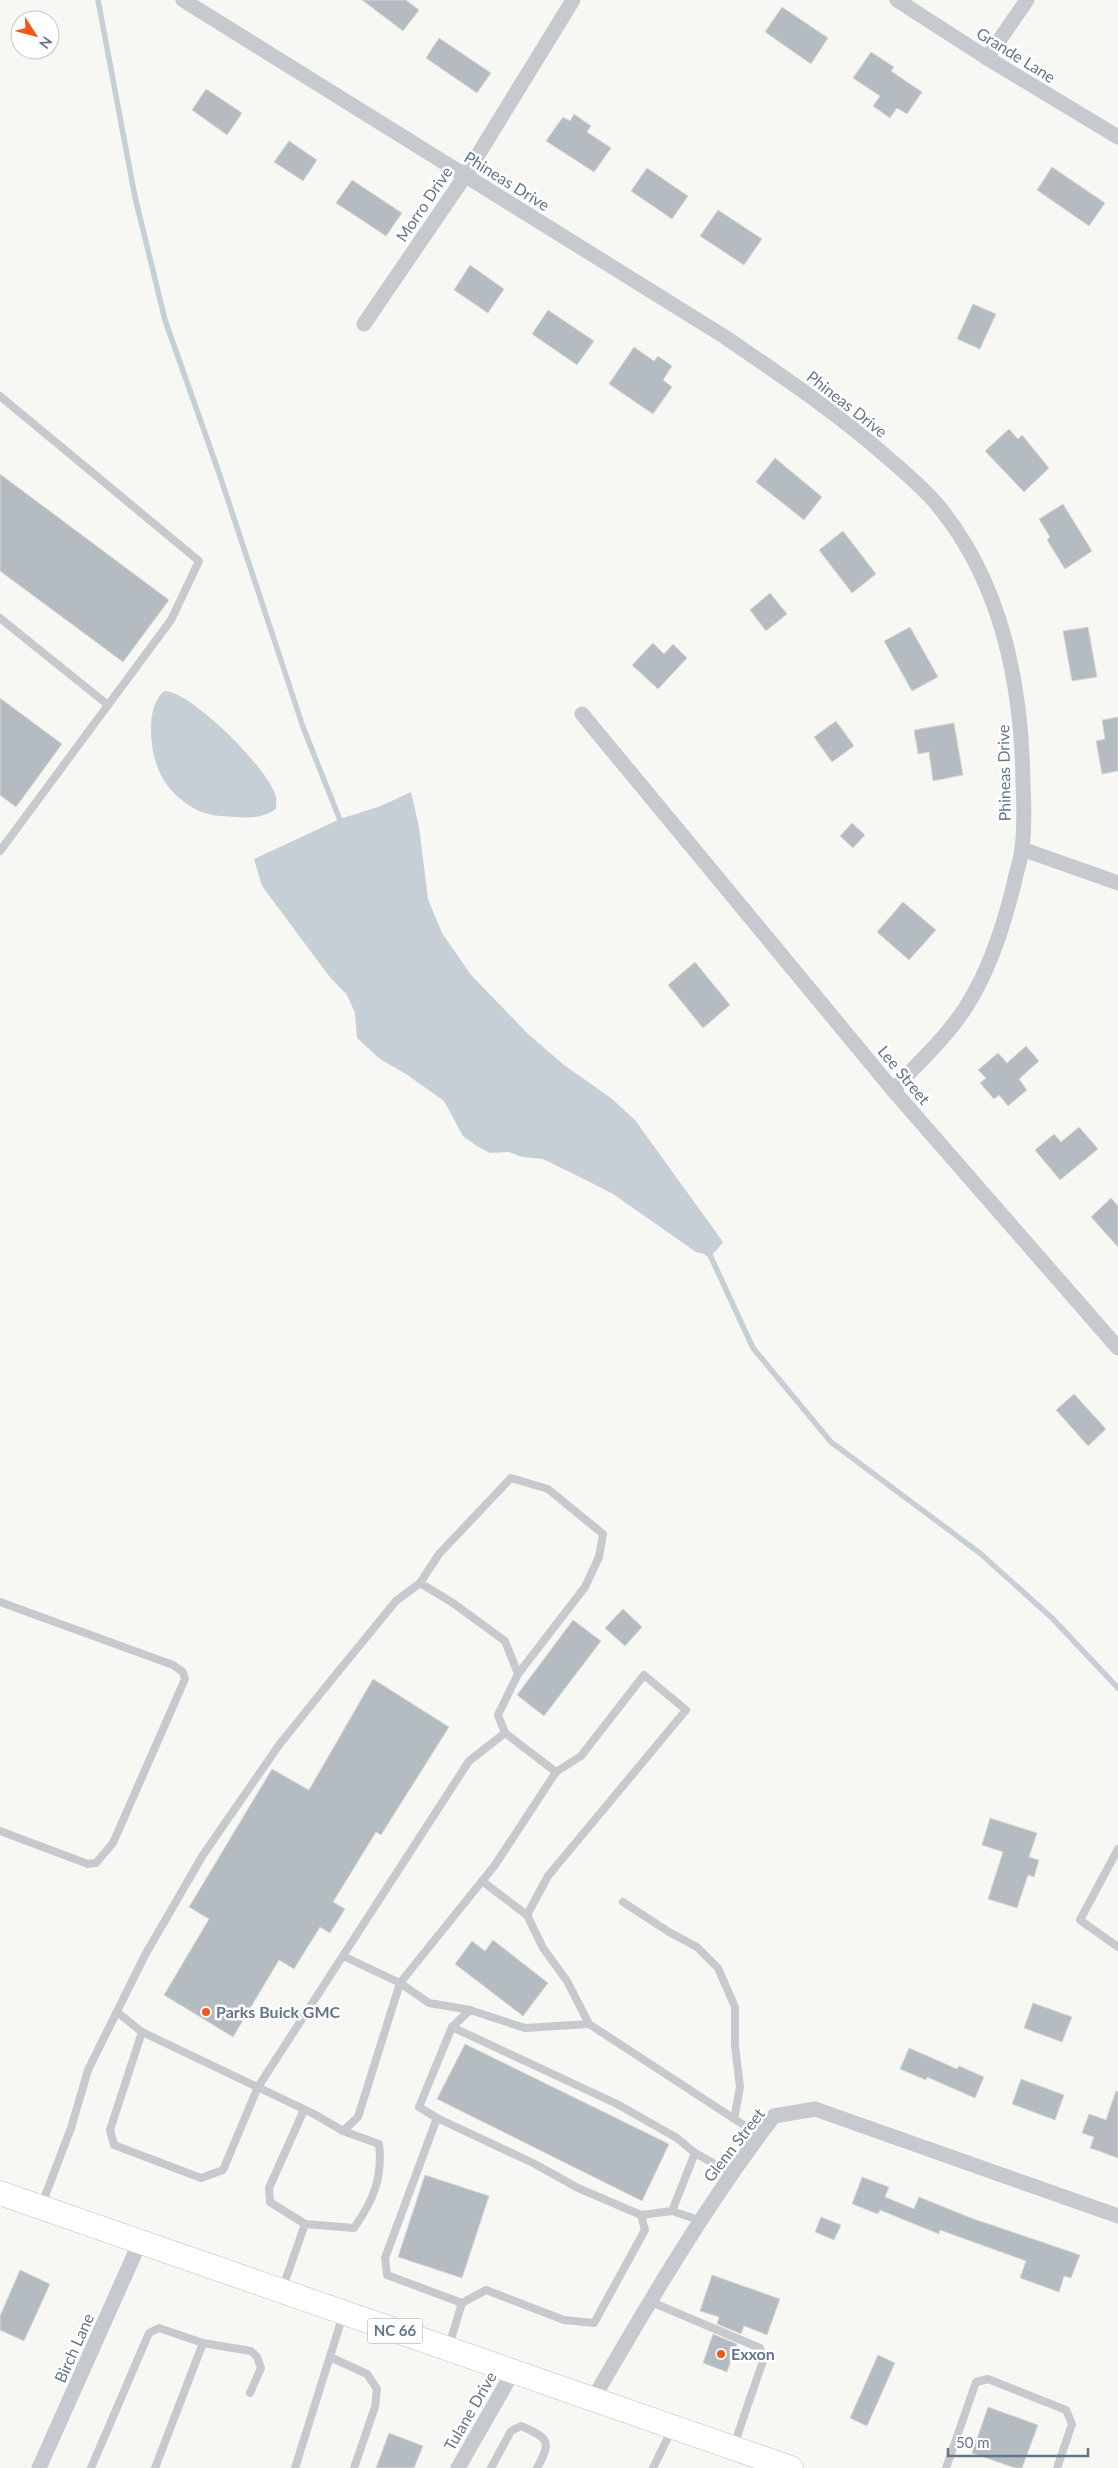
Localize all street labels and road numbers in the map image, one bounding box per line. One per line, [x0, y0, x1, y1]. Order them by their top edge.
street label: Grande Lane [973, 23, 1059, 86]
street label: Phineas Drive [461, 147, 553, 214]
street label: Morro Drive [392, 163, 456, 245]
street label: Phineas Drive [803, 366, 891, 441]
street label: Phineas Drive [993, 724, 1014, 822]
street label: Lee Street [874, 1041, 935, 1108]
street label: Glenn Street [699, 2104, 768, 2185]
street label: Birch Lane [50, 2310, 97, 2385]
road number: NC 66 [368, 2318, 422, 2344]
street label: Tulane Drive [439, 2368, 500, 2454]

